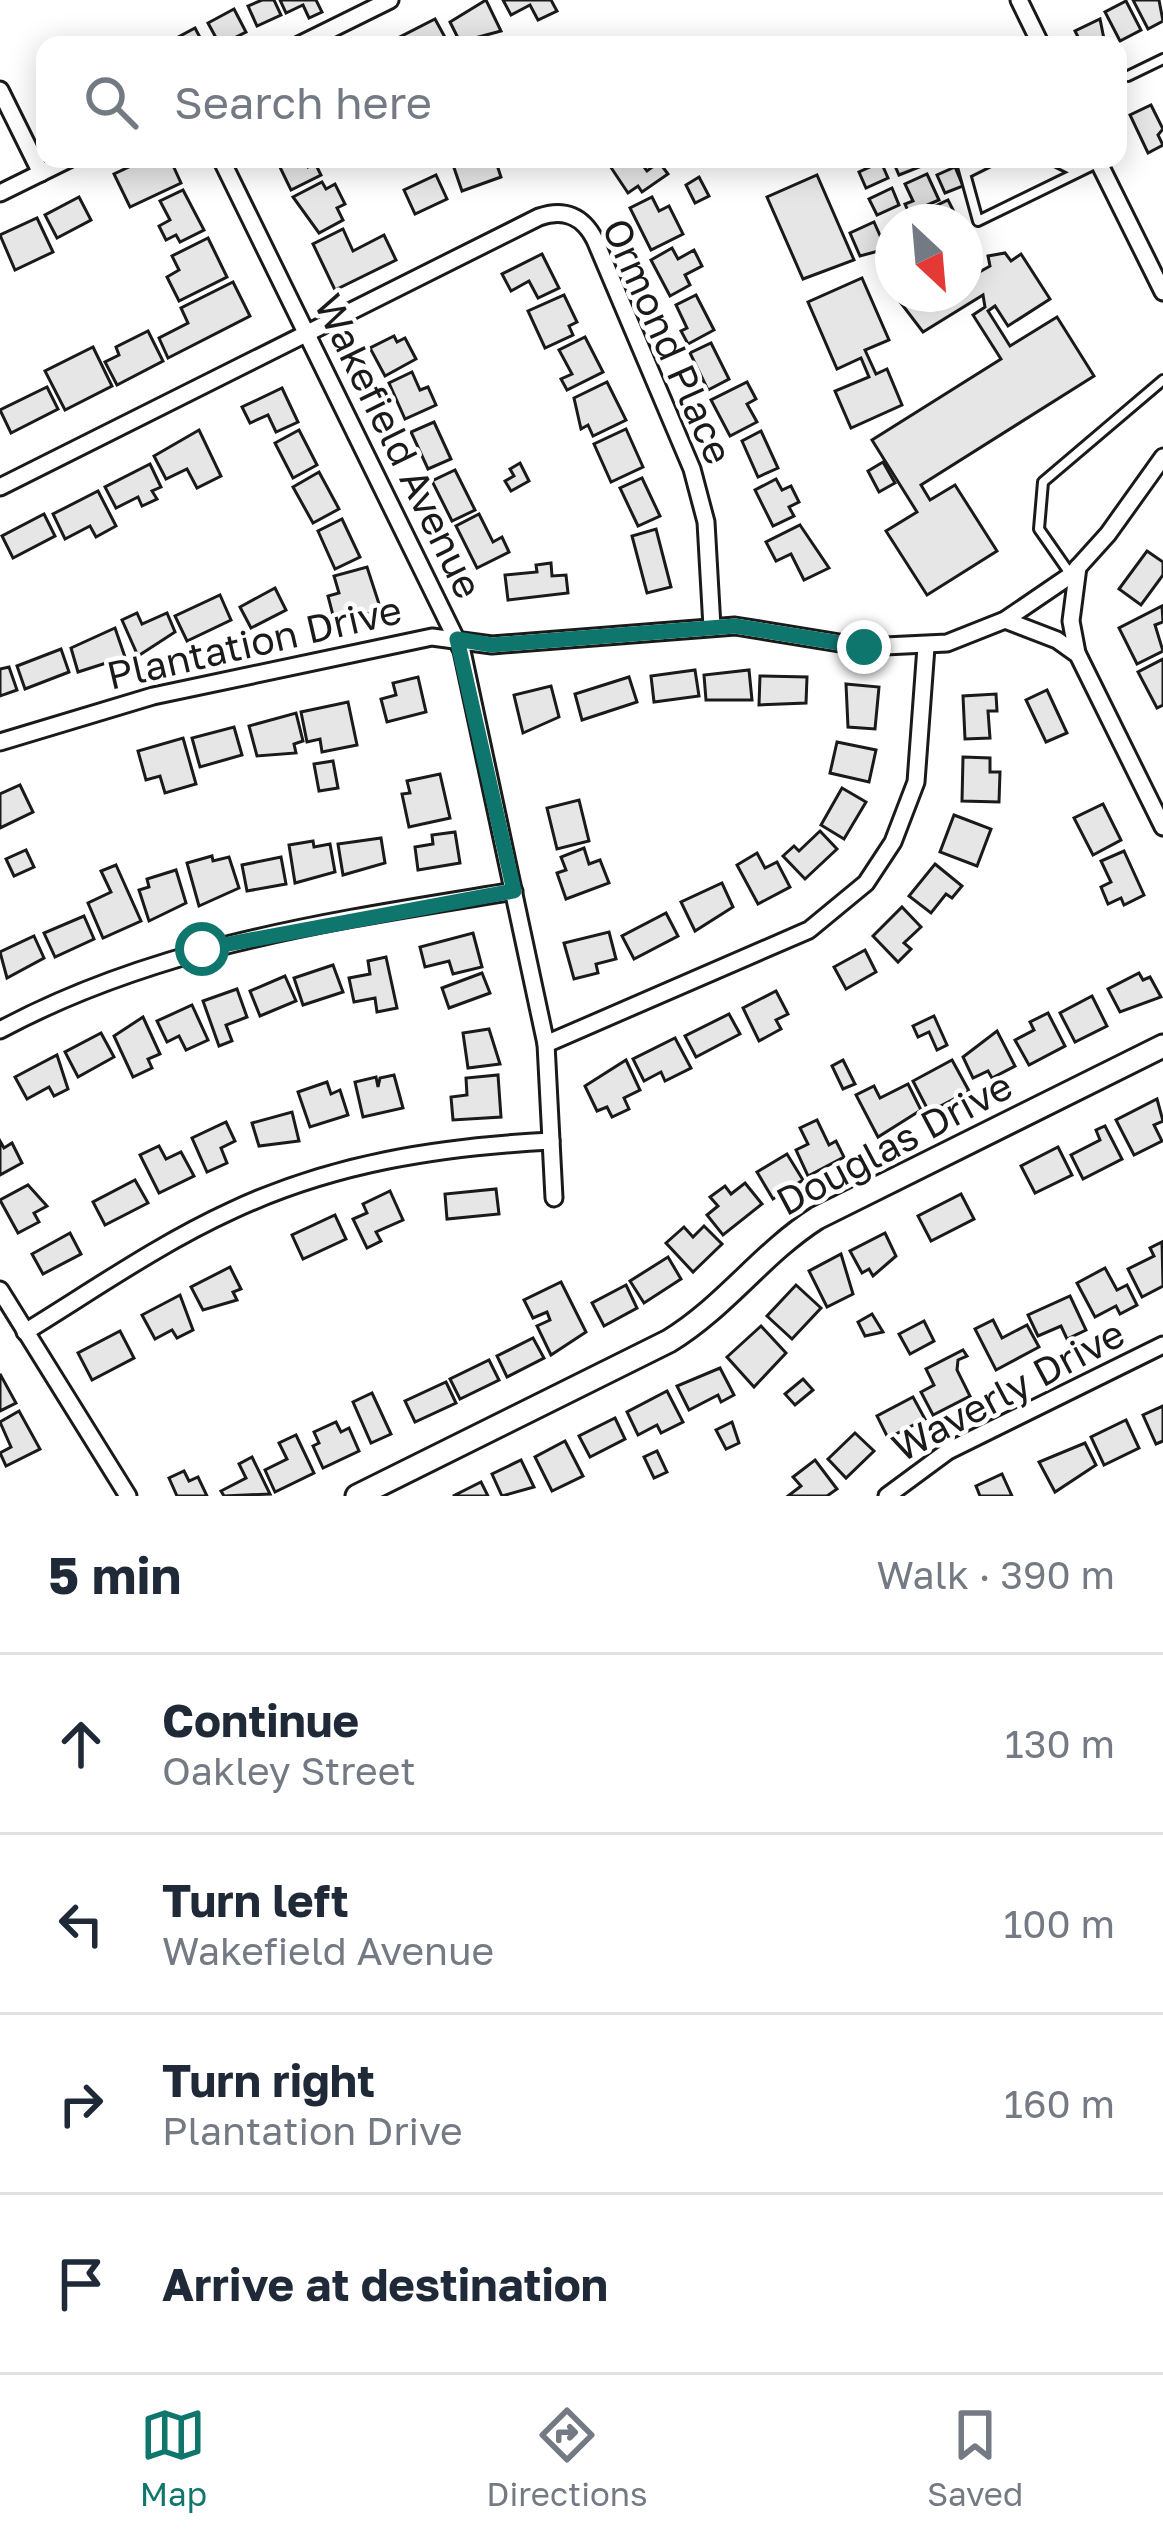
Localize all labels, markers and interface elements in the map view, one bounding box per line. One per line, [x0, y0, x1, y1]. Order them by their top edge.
search box [36, 36, 1127, 168]
icon: search [78, 69, 144, 135]
text: Search here [174, 75, 432, 129]
north arrow [875, 204, 983, 312]
street label: Ormond Place [593, 211, 743, 471]
street label: Wakefield Avenue [305, 286, 493, 606]
street label: Plantation Drive [102, 585, 406, 699]
route end [837, 620, 891, 674]
route start [175, 922, 229, 976]
street label: Douglas Drive [768, 1061, 1020, 1225]
street label: Waverly Drive [884, 1309, 1132, 1471]
text: 5 min [48, 1544, 181, 1605]
text: Walk · 390 m [877, 1551, 1115, 1598]
text: Continue [162, 1693, 359, 1747]
icon: ahead [48, 1711, 114, 1777]
text: 130 m [1005, 1720, 1115, 1767]
text: Oakley Street [162, 1747, 416, 1794]
text: Turn left [162, 1873, 349, 1927]
icon: left [48, 1891, 114, 1957]
text: 100 m [1003, 1900, 1115, 1947]
text: Wakefield Avenue [162, 1927, 494, 1974]
text: Turn right [162, 2053, 375, 2107]
icon: right [48, 2071, 114, 2137]
text: 160 m [1004, 2080, 1115, 2127]
text: Plantation Drive [162, 2107, 463, 2154]
icon: arrive [48, 2251, 114, 2317]
text: Arrive at destination [162, 2257, 608, 2311]
tab: Map [140, 2402, 207, 2513]
tab: Directions [486, 2402, 648, 2513]
tab: Saved [927, 2402, 1023, 2513]

